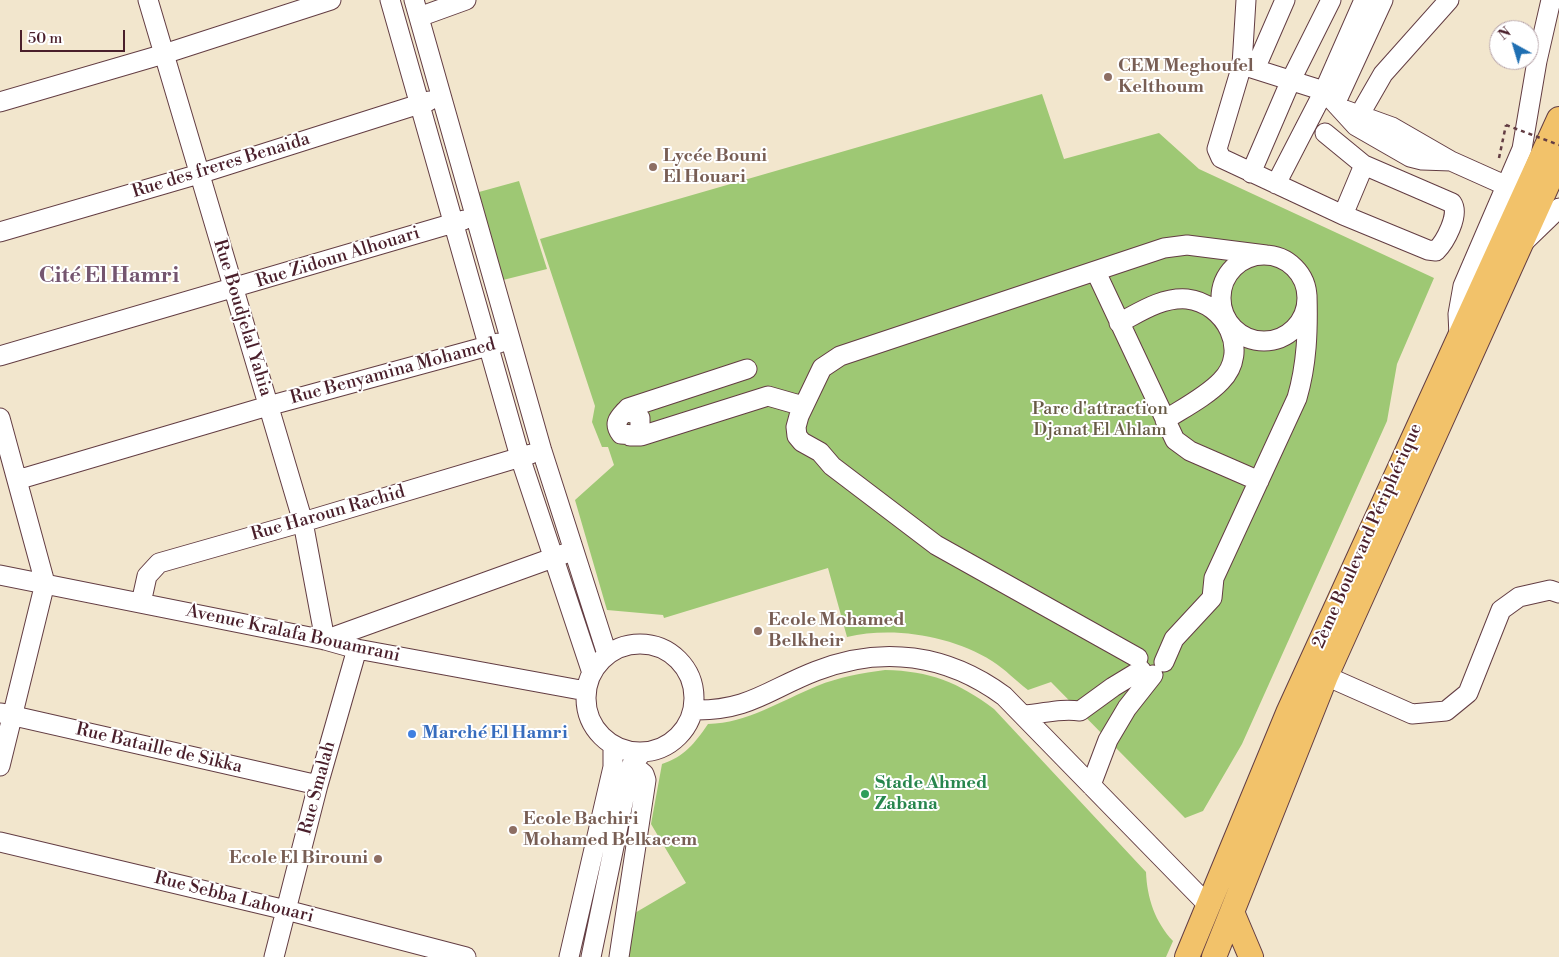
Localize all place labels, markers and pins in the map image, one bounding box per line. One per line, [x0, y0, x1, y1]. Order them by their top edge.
place label: CEM Meghoufel Kelthoum [1118, 56, 1254, 98]
marker: CEM Meghoufel Kelthoum [1102, 71, 1114, 83]
place label: Lycée Bouni El Houari [663, 146, 767, 188]
marker: Lycée Bouni El Houari [647, 161, 659, 173]
place label: Ecole Mohamed Belkheir [768, 610, 905, 652]
marker: Ecole Mohamed Belkheir [752, 625, 764, 637]
place label: Marché El Hamri [422, 723, 568, 745]
marker: Marché El Hamri [406, 728, 418, 740]
place label: Stade Ahmed Zabana [875, 773, 987, 816]
marker: Stade Ahmed Zabana [859, 788, 871, 800]
place label: Ecole Bachiri Mohamed Belkacem [523, 809, 697, 852]
marker: Ecole Bachiri Mohamed Belkacem [507, 824, 519, 836]
place label: Ecole El Birouni [229, 848, 368, 870]
marker: Ecole El Birouni [372, 853, 384, 865]

